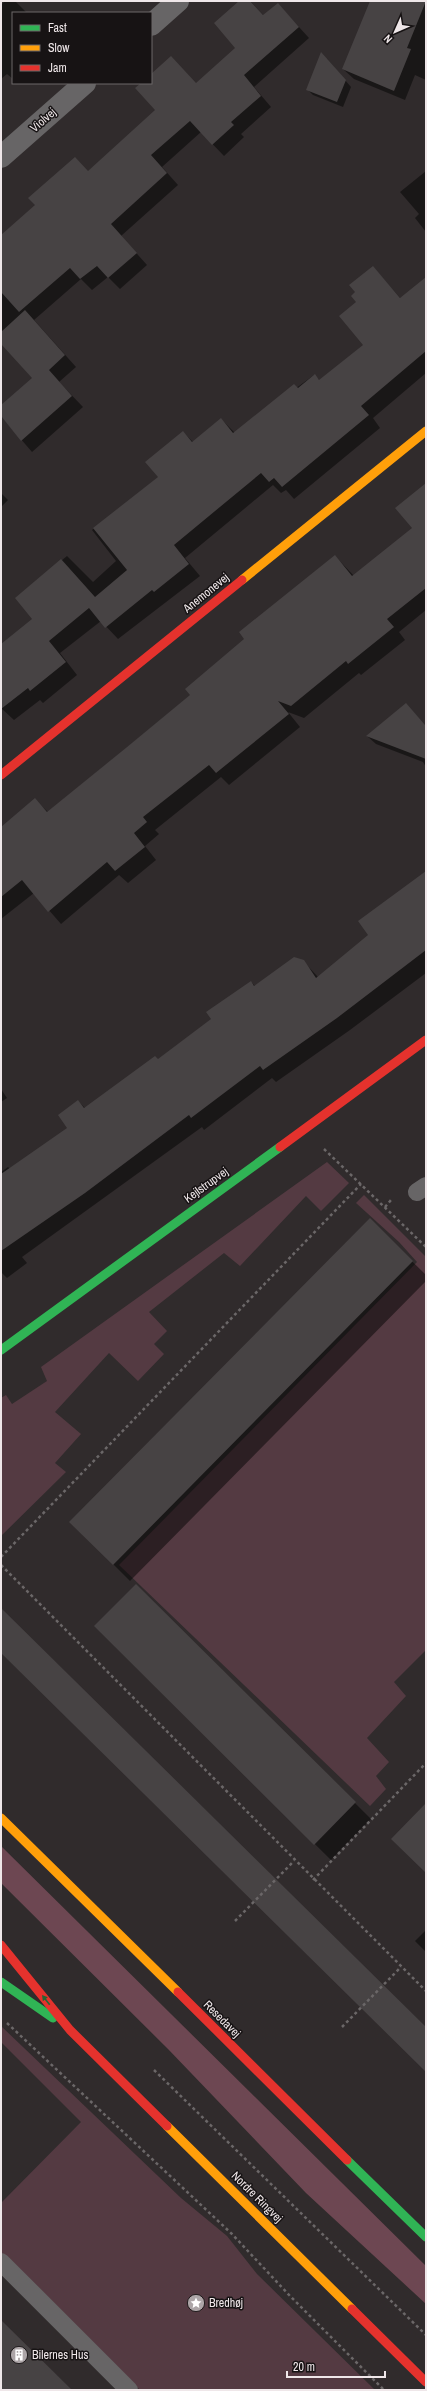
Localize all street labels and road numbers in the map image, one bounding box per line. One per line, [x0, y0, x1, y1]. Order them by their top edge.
street label: Violvej [27, 104, 59, 136]
street label: Anemonevej [179, 570, 232, 617]
street label: Kejlstrupvej [181, 1164, 231, 1206]
street label: Resedavej [200, 1997, 244, 2041]
street label: Nordre Ringvej [228, 2168, 286, 2226]

